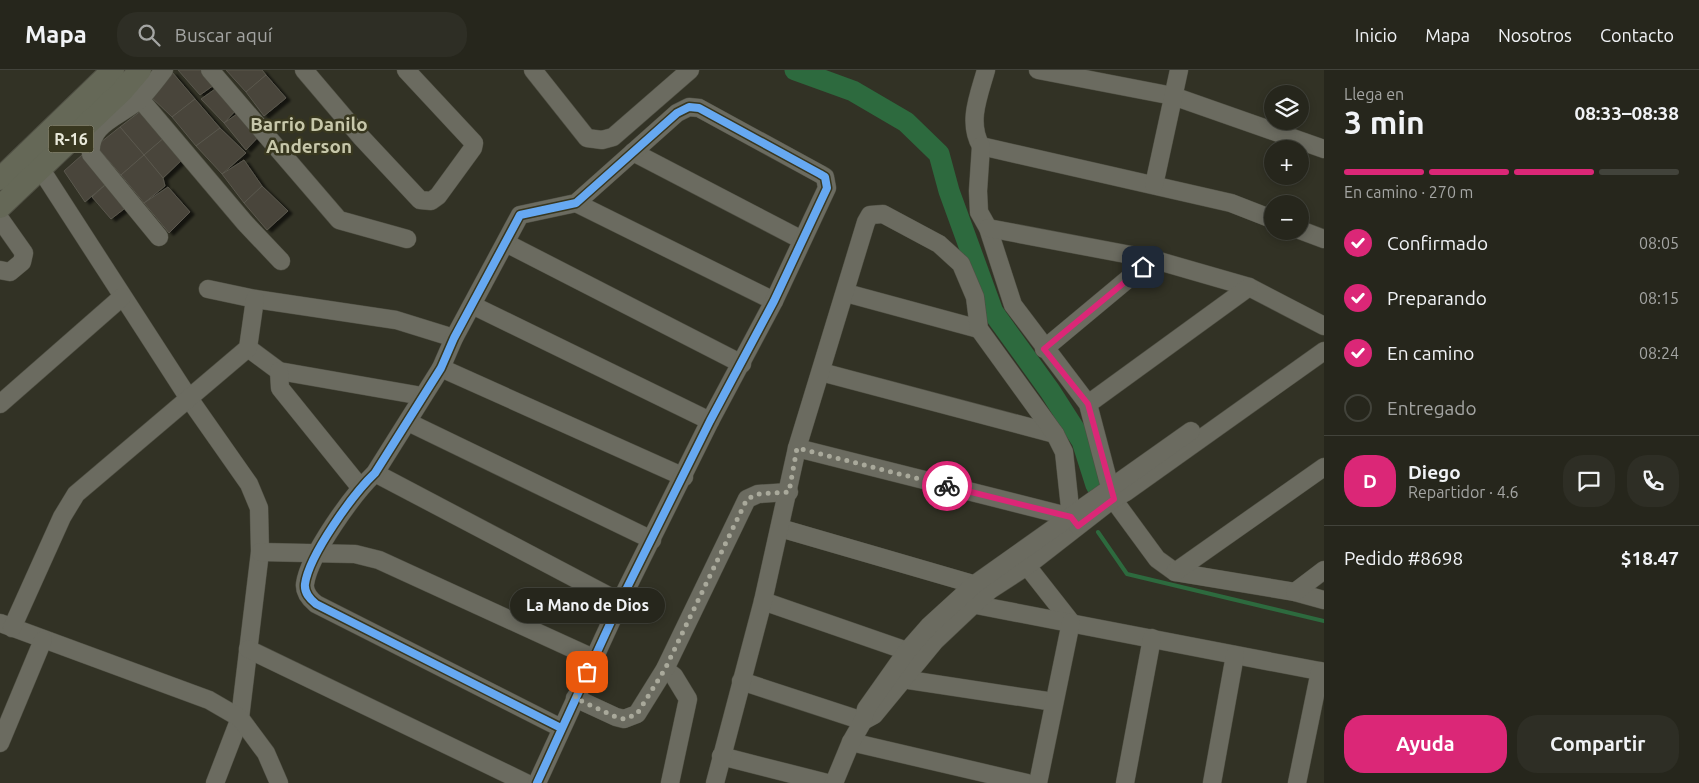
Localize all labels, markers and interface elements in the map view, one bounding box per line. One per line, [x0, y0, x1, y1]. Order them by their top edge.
search box [117, 12, 467, 57]
text: Mapa [25, 21, 87, 48]
icon: search [135, 21, 163, 49]
text: Buscar aquí [175, 24, 272, 46]
text: Inicio [1355, 25, 1397, 45]
text: Mapa [1425, 25, 1470, 45]
text: Nosotros [1498, 25, 1572, 45]
text: Contacto [1600, 25, 1674, 45]
map controls [1264, 85, 1309, 240]
button: layers [1264, 85, 1309, 130]
text: Llega en [1344, 85, 1404, 103]
text: 08:33–08:38 [1574, 102, 1679, 124]
text: 3 min [1344, 104, 1425, 140]
district label: Barrio Danilo Anderson [250, 113, 368, 157]
road number: R-16 [48, 126, 94, 152]
button: + [1264, 140, 1309, 185]
text: En camino · 270 m [1344, 183, 1473, 201]
button: − [1264, 195, 1309, 240]
icon: check [1344, 229, 1372, 257]
text: Confirmado [1387, 232, 1488, 254]
text: 08:05 [1639, 234, 1679, 252]
pin [1122, 246, 1164, 288]
icon: home [1129, 253, 1157, 281]
icon: check [1344, 284, 1372, 312]
text: Preparando [1387, 287, 1487, 309]
text: 08:15 [1639, 289, 1679, 307]
icon: check [1344, 339, 1372, 367]
text: En camino [1387, 342, 1474, 364]
text: 08:24 [1639, 344, 1679, 362]
text: Entregado [1387, 397, 1477, 419]
button: chat [1563, 455, 1615, 507]
button: phone [1627, 455, 1679, 507]
courier [922, 461, 972, 511]
text: Diego [1408, 461, 1461, 483]
text: D [1363, 470, 1377, 492]
icon: bike [933, 472, 961, 500]
text: Repartidor · 4.6 [1408, 483, 1519, 501]
text: Pedido #8698 [1344, 547, 1463, 569]
text: $18.47 [1621, 547, 1679, 569]
callout: La Mano de Dios [510, 587, 664, 622]
text: La Mano de Dios [526, 596, 649, 614]
pin [566, 651, 608, 693]
icon: bag [573, 658, 601, 686]
button: Ayuda [1344, 715, 1507, 773]
button: Compartir [1517, 715, 1679, 773]

